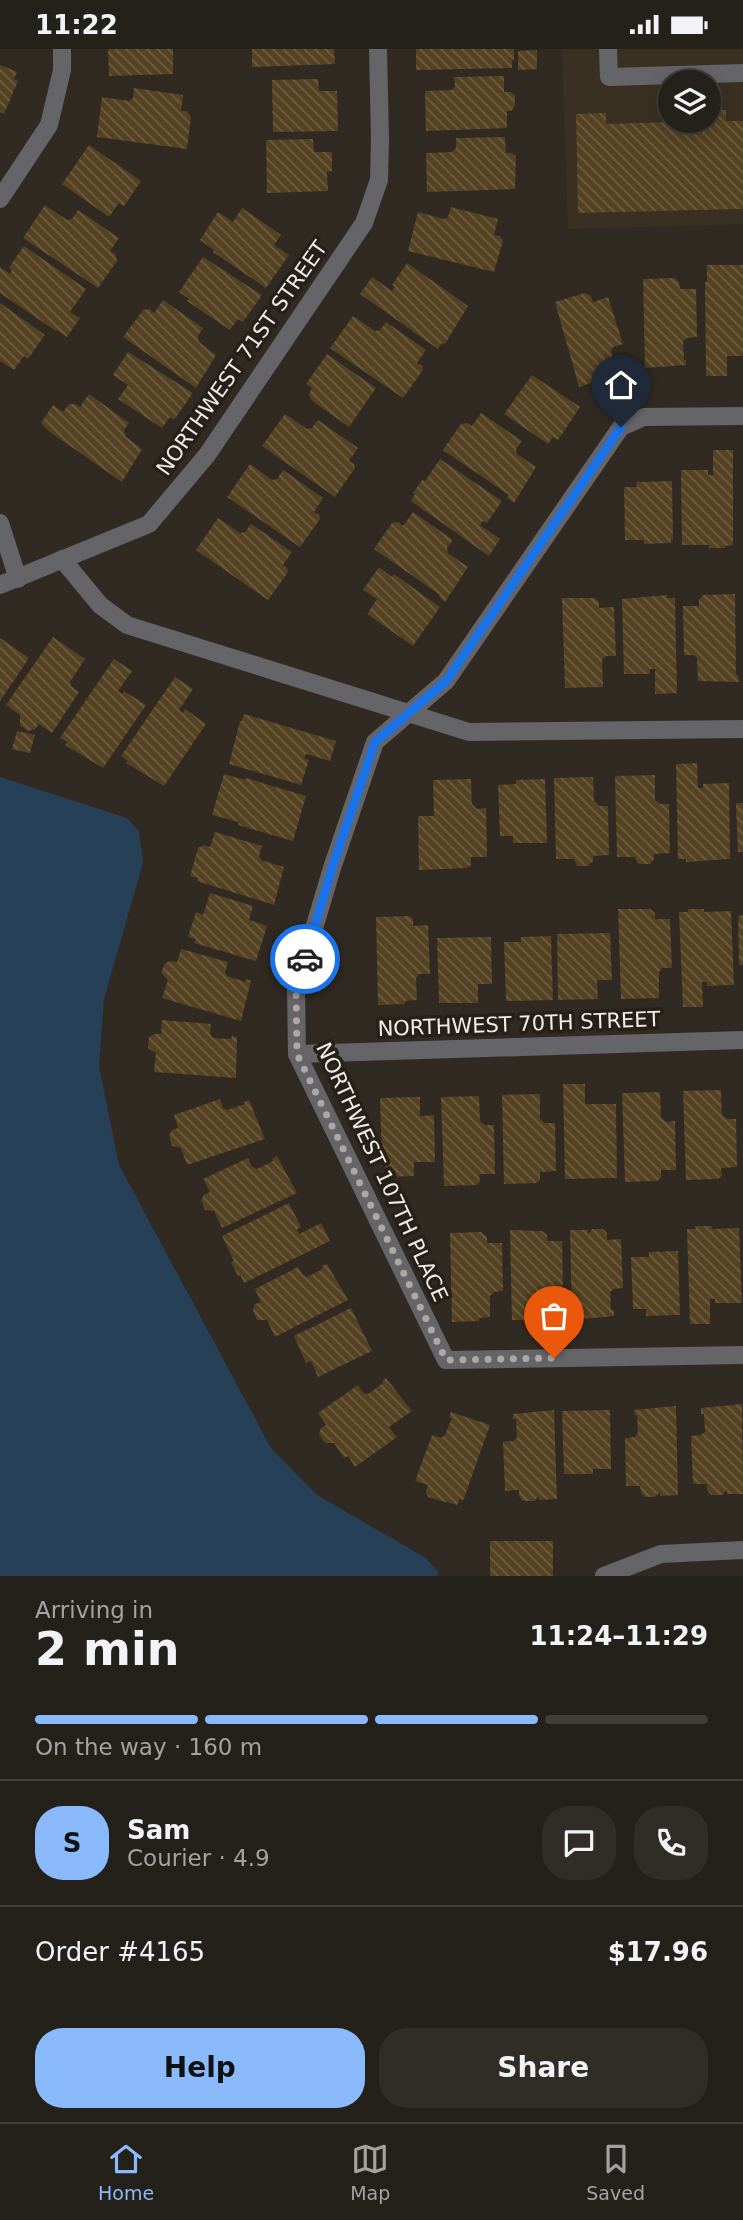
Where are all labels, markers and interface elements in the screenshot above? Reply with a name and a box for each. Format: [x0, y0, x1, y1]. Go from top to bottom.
text: 11:22 [35, 10, 118, 40]
map controls [658, 70, 721, 133]
button: layers [658, 70, 721, 133]
street label: NORTHWEST 71ST STREET [152, 236, 332, 480]
pin [591, 355, 651, 427]
icon: home [602, 366, 640, 404]
courier [270, 924, 340, 994]
icon: car [286, 940, 324, 978]
street label: NORTHWEST 70TH STREET [377, 1007, 661, 1041]
street label: NORTHWEST 107TH PLACE [311, 1039, 453, 1305]
pin [524, 1286, 584, 1358]
icon: bag [535, 1297, 573, 1335]
text: Arriving in [35, 1597, 153, 1623]
text: 11:24–11:29 [529, 1621, 708, 1651]
text: 2 min [35, 1622, 179, 1676]
text: On the way · 160 m [35, 1734, 262, 1760]
button: chat [542, 1806, 616, 1880]
button: phone [634, 1806, 708, 1880]
text: Sam [127, 1815, 190, 1845]
text: S [63, 1828, 81, 1858]
text: Courier · 4.9 [127, 1845, 270, 1871]
text: Order #4165 [35, 1937, 205, 1967]
text: $17.96 [608, 1937, 708, 1967]
button: Help [35, 2028, 365, 2108]
button: Share [379, 2028, 708, 2108]
tab: Home [98, 2140, 154, 2204]
tab: Map [350, 2140, 390, 2204]
tab: Saved [586, 2140, 645, 2204]

